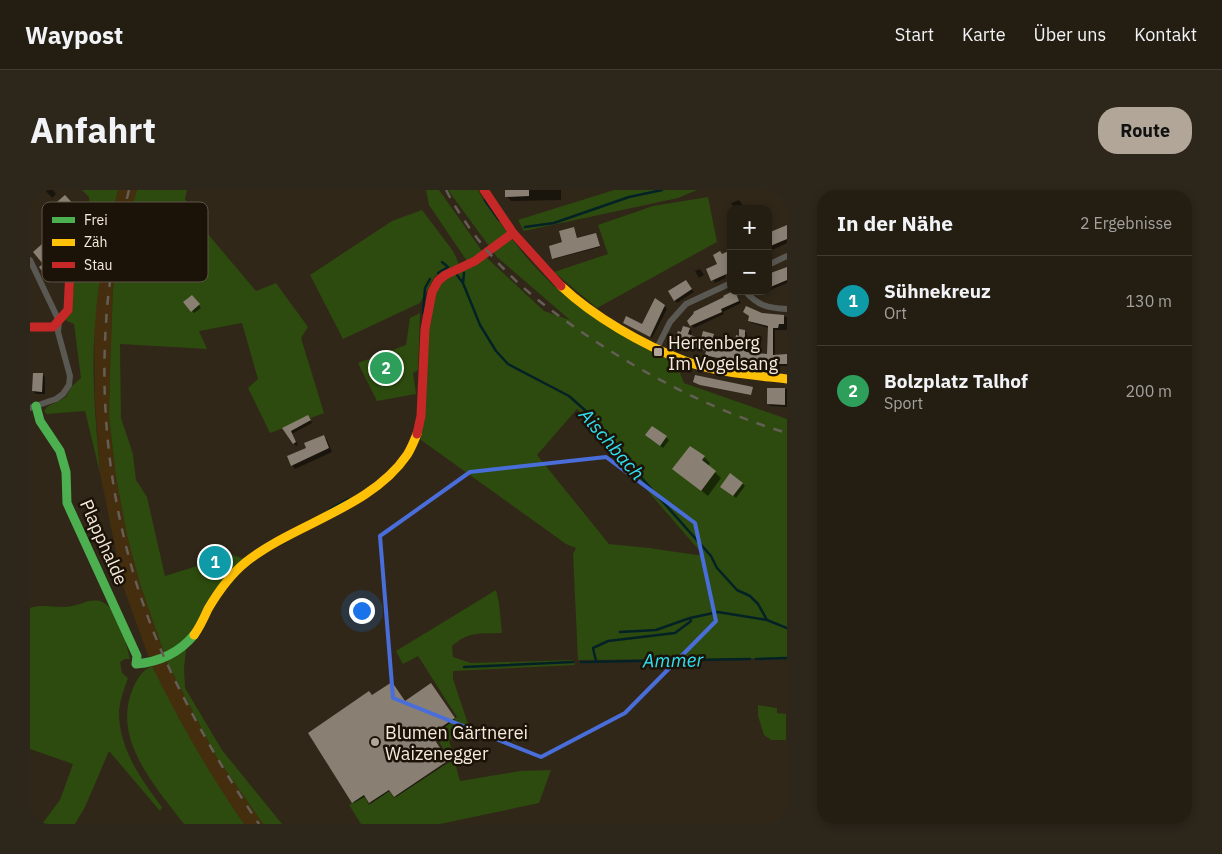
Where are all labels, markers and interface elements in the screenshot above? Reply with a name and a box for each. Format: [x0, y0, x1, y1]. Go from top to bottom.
text: Waypost [25, 19, 123, 51]
text: Start [895, 23, 934, 46]
text: Karte [962, 23, 1006, 46]
text: Über uns [1034, 23, 1106, 46]
text: Kontakt [1134, 23, 1197, 46]
text: Anfahrt [30, 107, 156, 153]
button: Route [1098, 107, 1192, 154]
legend [42, 202, 208, 282]
map controls [727, 205, 772, 295]
button: + [727, 205, 772, 250]
text: In der Nähe [837, 209, 953, 237]
text: Frei [84, 211, 108, 229]
text: 2 Ergebnisse [1080, 213, 1172, 233]
text: Zäh [84, 233, 108, 251]
button: − [727, 250, 772, 295]
text: Stau [84, 256, 112, 274]
text: Sühnekreuz [884, 279, 991, 303]
text: 1 [848, 291, 858, 311]
text: 130 m [1125, 291, 1172, 311]
text: Ort [884, 303, 907, 323]
place label: Herrenberg Im Vogelsang [668, 331, 778, 375]
marker: Herrenberg Im Vogelsang [652, 346, 664, 358]
pin: 2 [370, 349, 402, 387]
text: Bolzplatz Talhof [884, 369, 1028, 393]
text: 2 [848, 381, 858, 401]
text: 200 m [1125, 381, 1172, 401]
text: Sport [884, 393, 923, 413]
water label: Aischbach [573, 402, 650, 485]
street label: Plapphalde [75, 496, 133, 589]
pin: 1 [199, 543, 231, 581]
your location [349, 598, 375, 624]
water label: Ammer [641, 647, 705, 673]
place label: Blumen Gärtnerei Waizenegger [385, 721, 528, 765]
marker: Blumen Gärtnerei Waizenegger [369, 736, 381, 748]

